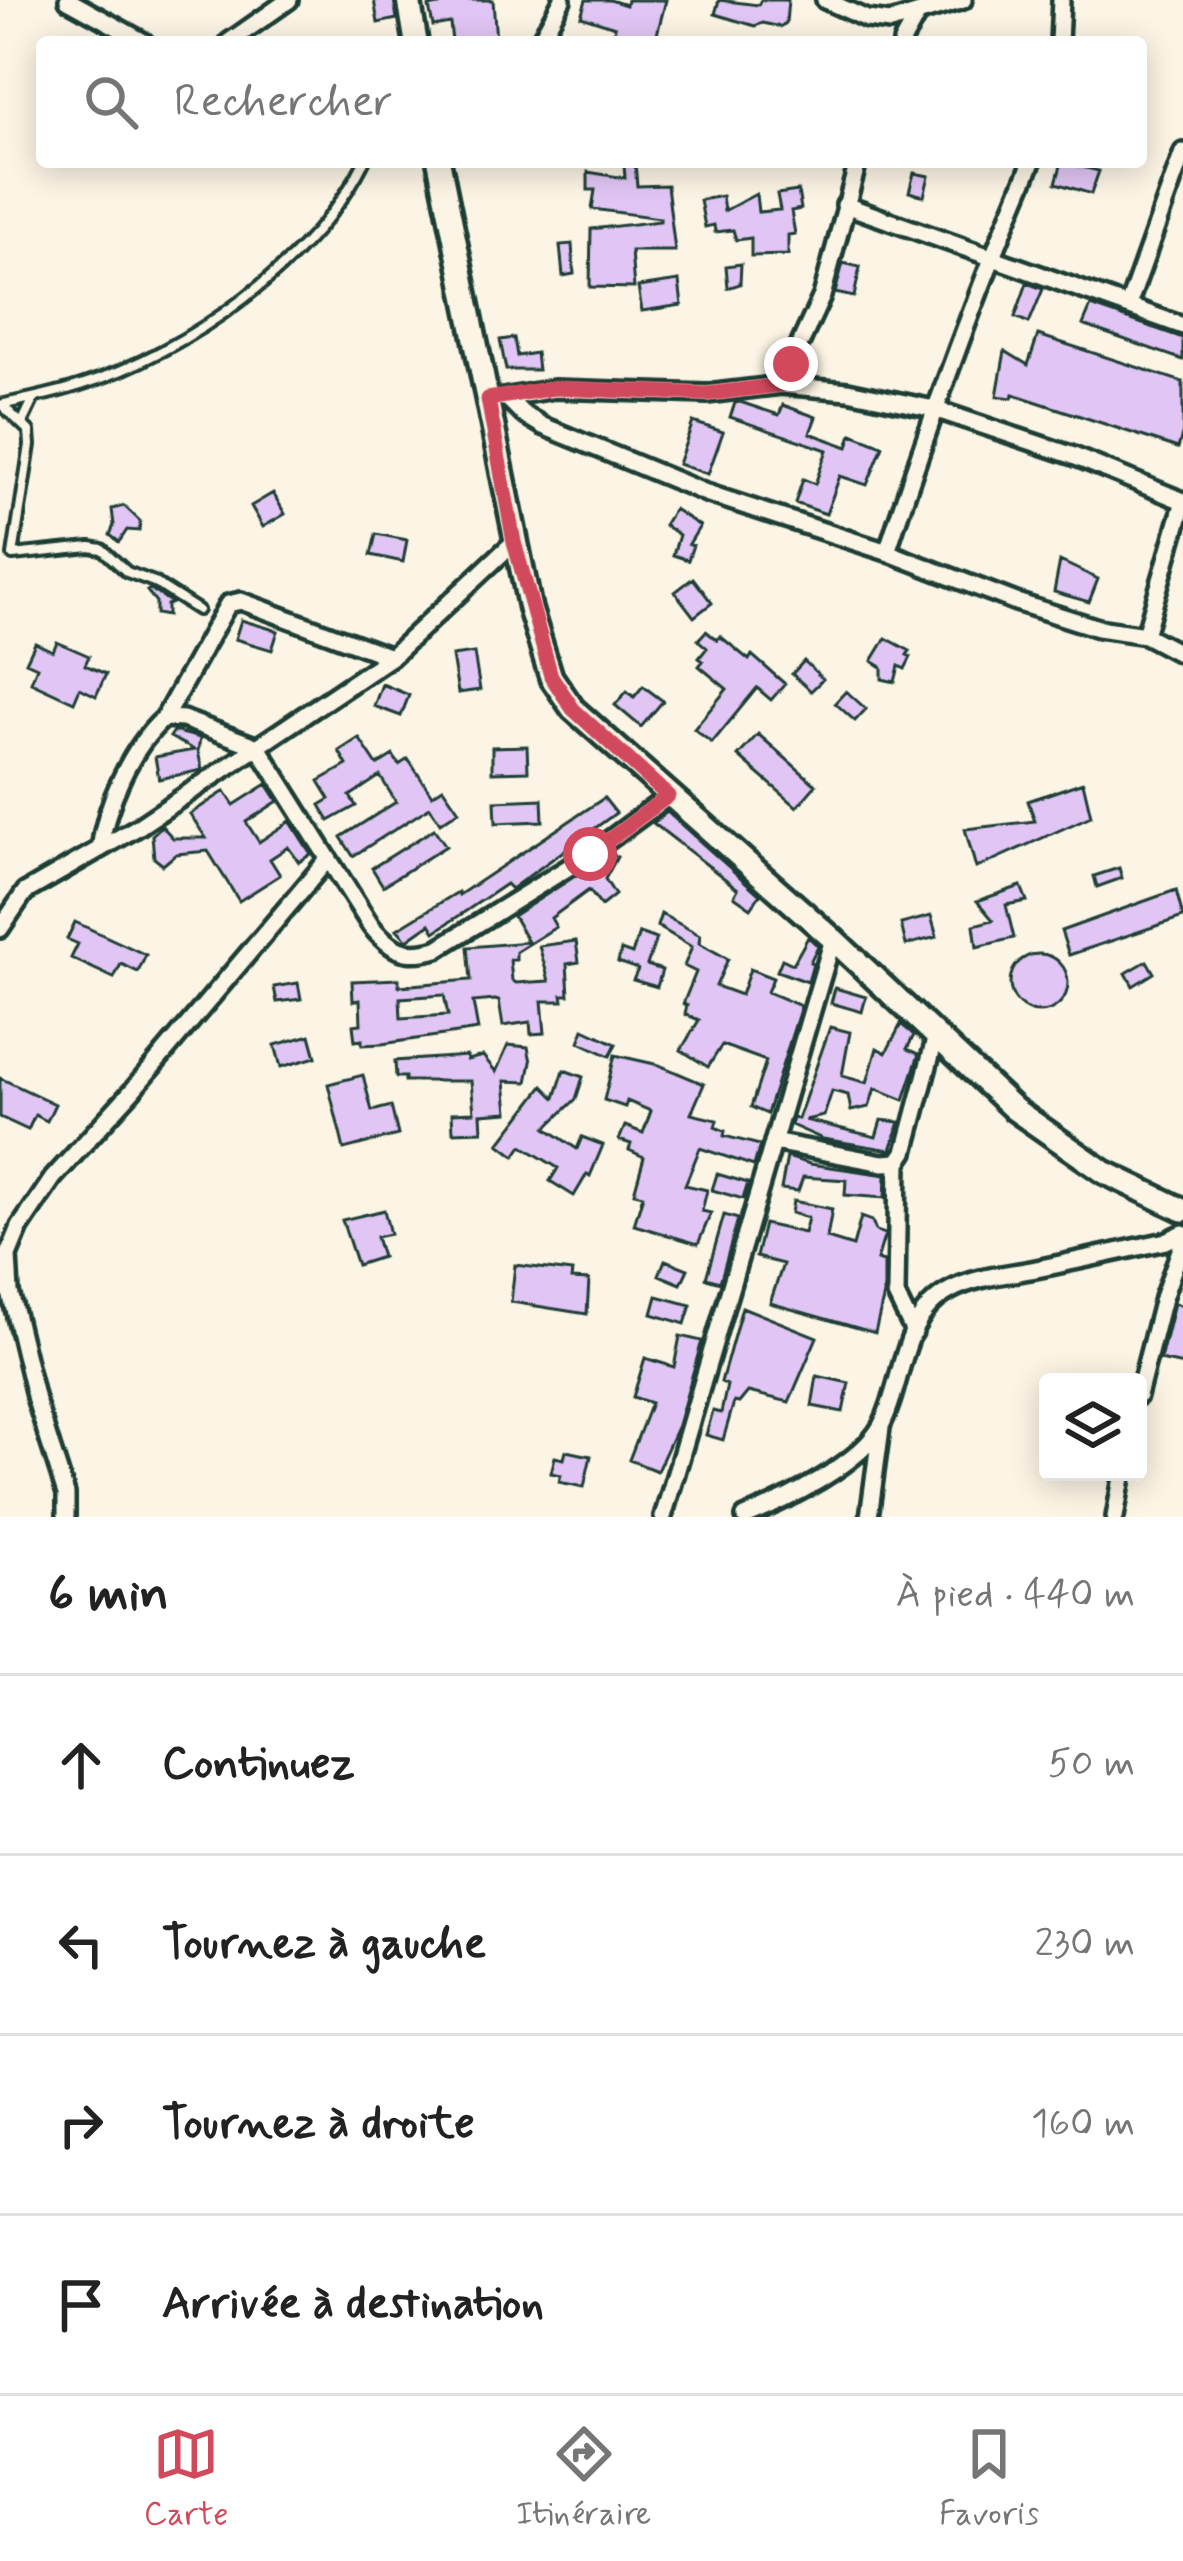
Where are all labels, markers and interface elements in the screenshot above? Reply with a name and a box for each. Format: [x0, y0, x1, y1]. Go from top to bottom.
search box [36, 36, 1147, 168]
icon: search [78, 69, 144, 135]
text: Rechercher [174, 73, 393, 132]
route end [764, 337, 818, 391]
route start [563, 827, 617, 881]
map controls [1039, 1373, 1147, 1481]
button: layers [1039, 1373, 1147, 1481]
text: 6 min [48, 1562, 169, 1628]
text: À pied · 440 m [896, 1570, 1135, 1621]
icon: ahead [48, 1732, 114, 1798]
text: Continuez [162, 1735, 355, 1794]
text: 50 m [1048, 1739, 1135, 1790]
icon: left [48, 1912, 114, 1978]
text: Tournez à gauche [162, 1915, 486, 1974]
text: 230 m [1034, 1919, 1135, 1970]
icon: right [48, 2092, 114, 2158]
text: Tournez à droite [162, 2095, 475, 2154]
text: 160 m [1031, 2099, 1135, 2150]
icon: arrive [48, 2272, 114, 2338]
text: Arrivée à destination [162, 2275, 544, 2334]
tab: Carte [144, 2421, 228, 2537]
tab: Itinéraire [516, 2421, 651, 2537]
tab: Favoris [939, 2421, 1039, 2537]

